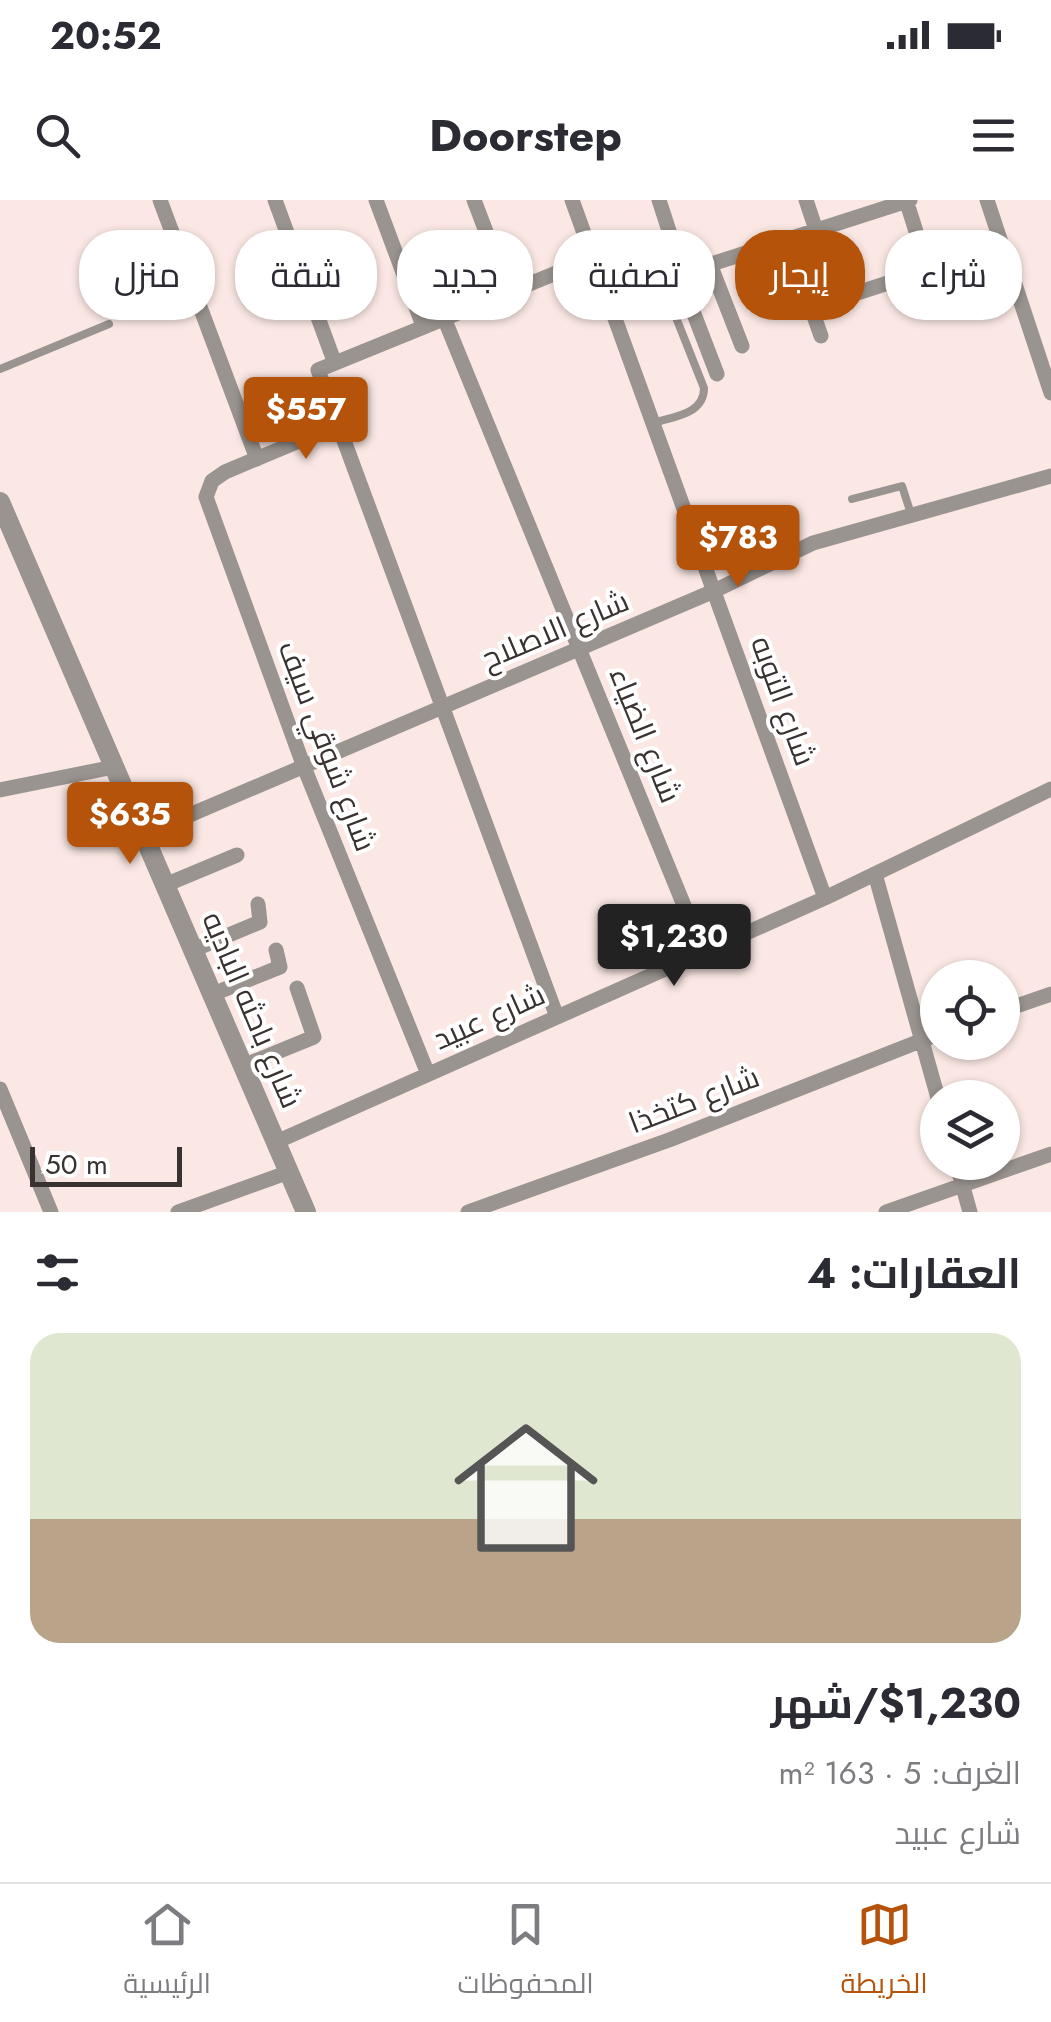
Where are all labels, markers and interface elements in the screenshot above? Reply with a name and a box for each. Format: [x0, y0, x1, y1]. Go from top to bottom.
text: 20:52 [50, 8, 162, 63]
text: Doorstep [429, 103, 622, 168]
icon: search [30, 108, 85, 163]
icon: menu [966, 108, 1021, 163]
chip: منزل [79, 230, 215, 320]
chip: شقة [235, 230, 377, 320]
chip: جديد [397, 230, 533, 320]
chip: تصفية [553, 230, 715, 320]
chip: إيجار [735, 230, 865, 320]
chip: شراء [885, 230, 1022, 320]
pin: $557 [247, 377, 365, 462]
text: $557 [266, 386, 346, 432]
pin: $783 [679, 505, 797, 590]
text: $783 [698, 514, 778, 560]
street label: شارع الاصلاح [474, 579, 635, 680]
street label: شارع التوبه [740, 630, 827, 772]
street label: شارع شوقي سيف [266, 634, 387, 858]
street label: شارع الضياء [599, 660, 692, 809]
pin: $635 [71, 782, 189, 867]
text: $635 [89, 791, 171, 837]
pin: $1,230 [593, 904, 755, 989]
street label: شارع باحثه الباديه [192, 905, 313, 1115]
text: $1,230 [620, 913, 728, 959]
map controls [920, 960, 1020, 1180]
button: locate [920, 960, 1020, 1060]
street label: شارع عبيد [426, 973, 552, 1060]
street label: شارع كتخذا [622, 1055, 765, 1144]
button: layers [920, 1080, 1020, 1180]
scale bar [30, 1142, 182, 1186]
text: 50 m [45, 1144, 108, 1185]
text: العقارات: 4 [807, 1243, 1021, 1304]
icon: filters [30, 1245, 85, 1300]
icon: home [436, 1398, 616, 1578]
text: $1,230/شهر [771, 1673, 1021, 1734]
text: الغرف: 5 · 163 m² [779, 1750, 1021, 1796]
text: شارع عبيد [895, 1810, 1021, 1856]
tab: الرئيسية [123, 1897, 211, 2009]
tab: المحفوظات [458, 1897, 594, 2009]
tab: الخريطة [840, 1897, 928, 2009]

